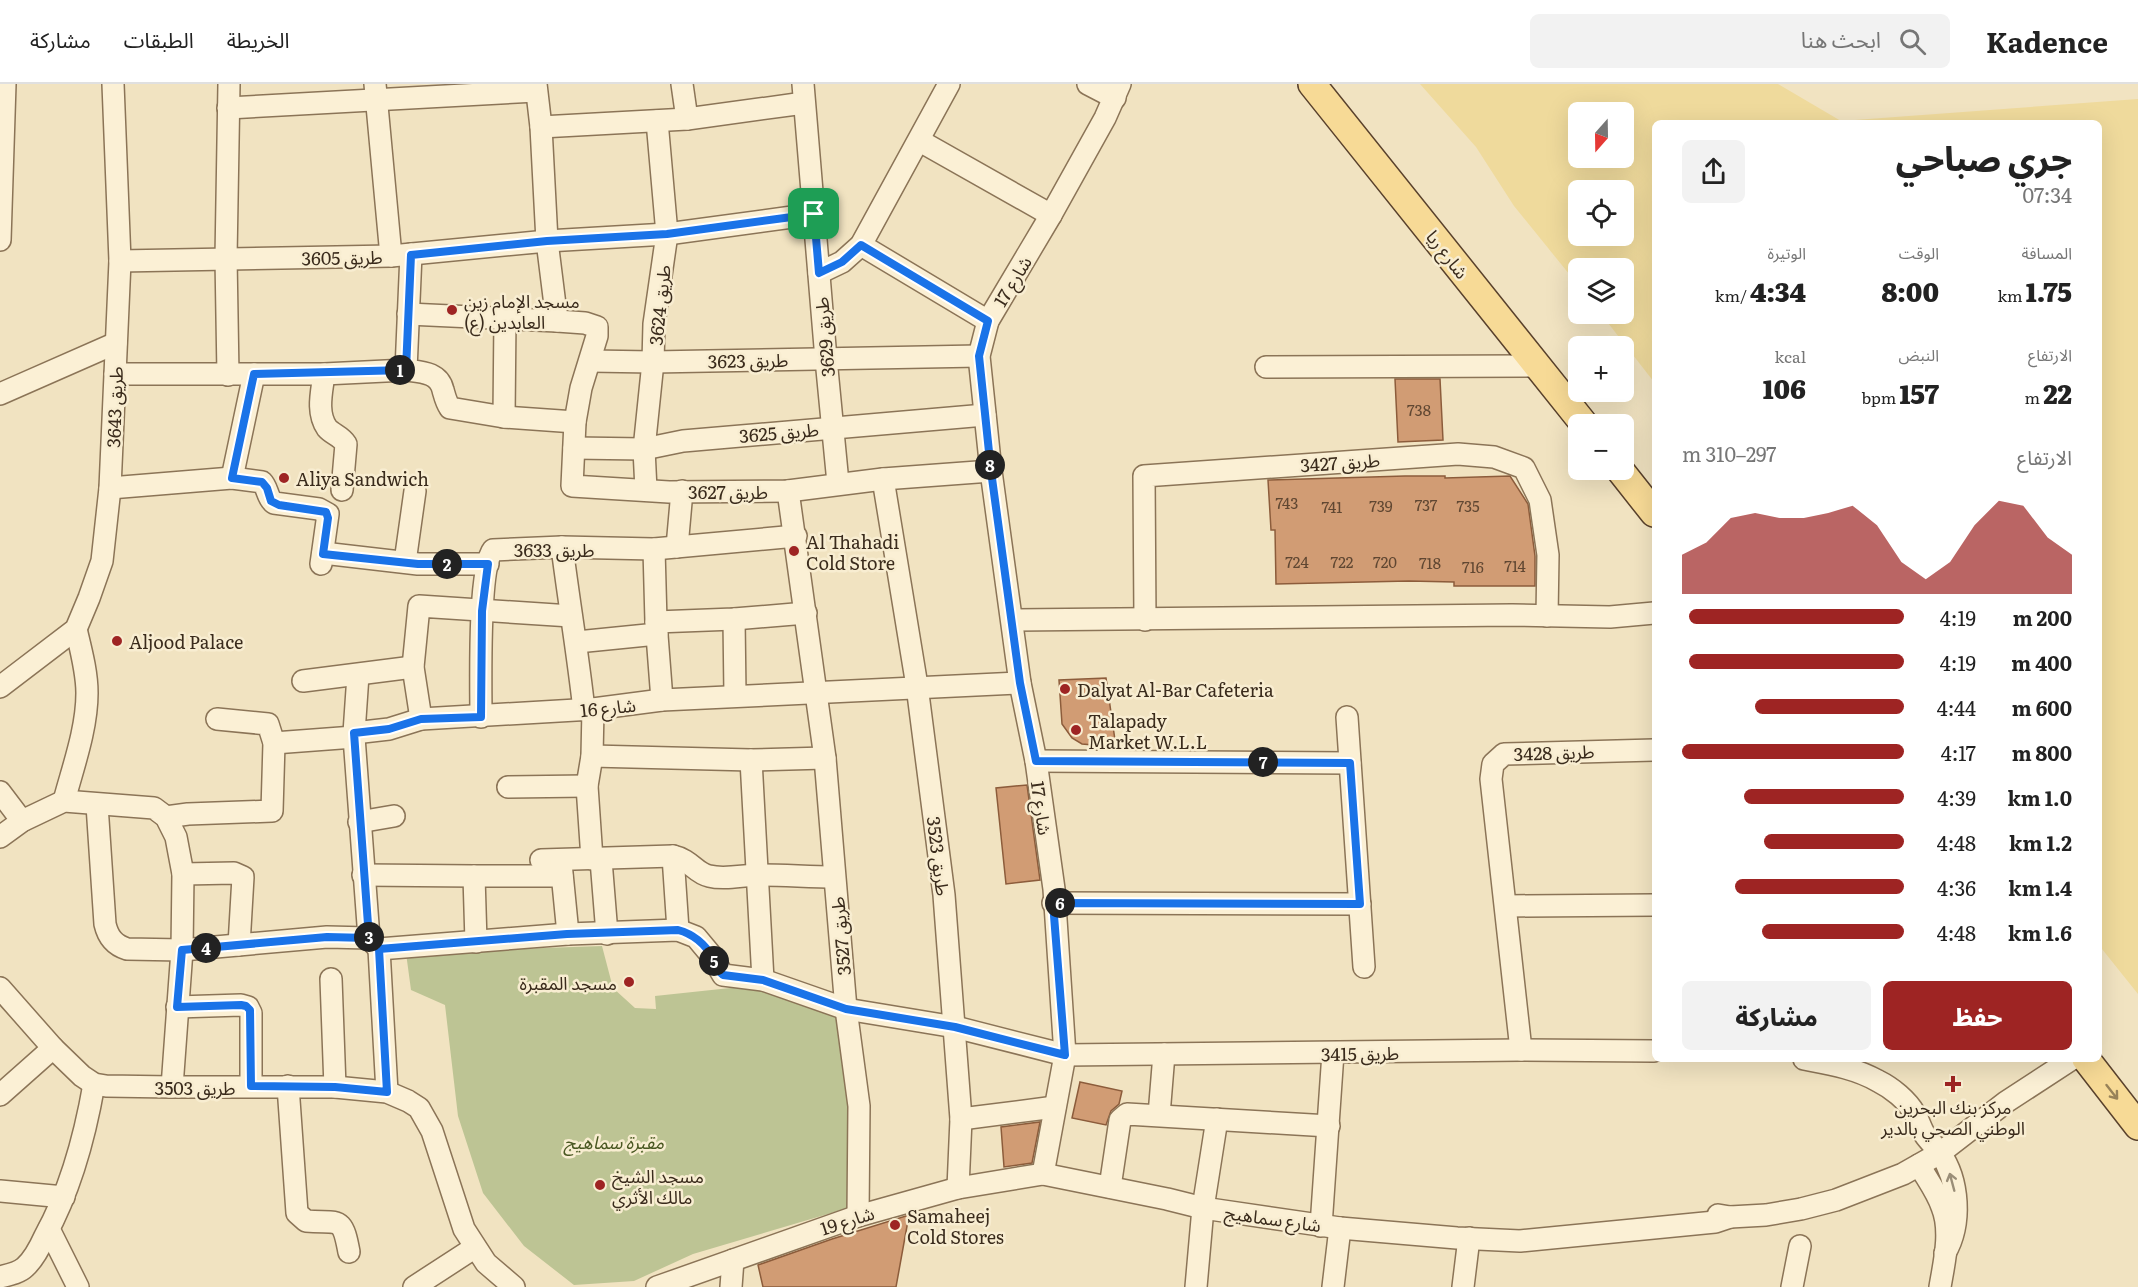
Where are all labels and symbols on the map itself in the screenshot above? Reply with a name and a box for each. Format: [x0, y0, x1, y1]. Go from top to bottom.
north arrow [1568, 102, 1634, 168]
pin [788, 188, 839, 239]
street label: شارع ريا [1419, 224, 1476, 285]
street label: طريق 3605 [301, 243, 383, 271]
street label: شارع 17 [986, 251, 1039, 312]
street label: طريق 3624 [641, 263, 677, 347]
place label: مسجد الإمام زين العابدين (ع) [464, 287, 580, 337]
street label: طريق 3629 [807, 296, 841, 378]
marker: مسجد الإمام زين العابدين (ع) [445, 303, 459, 317]
street label: طريق 3623 [707, 346, 789, 374]
pin: 1 [385, 355, 415, 385]
street label: طريق 3643 [99, 366, 129, 448]
house number: 738 [1407, 398, 1431, 421]
street label: طريق 3625 [738, 415, 820, 449]
street label: طريق 3427 [1299, 446, 1381, 478]
pin: 8 [975, 450, 1005, 480]
place label: Aliya Sandwich [296, 465, 429, 492]
marker: Aliya Sandwich [277, 471, 291, 485]
street label: طريق 3627 [688, 478, 768, 505]
house number: 743 [1276, 491, 1298, 514]
house number: 737 [1415, 493, 1438, 516]
house number: 739 [1369, 494, 1393, 517]
house number: 735 [1456, 494, 1480, 517]
house number: 741 [1322, 495, 1342, 518]
place label: Al Thahadi Cold Store [806, 528, 899, 576]
street label: طريق 3633 [514, 536, 594, 563]
marker: Al Thahadi Cold Store [787, 544, 801, 558]
pin: 2 [432, 549, 462, 579]
house number: 724 [1285, 550, 1309, 573]
house number: 722 [1331, 550, 1354, 573]
house number: 720 [1373, 550, 1397, 573]
house number: 718 [1419, 551, 1441, 574]
house number: 714 [1504, 554, 1526, 577]
house number: 716 [1462, 555, 1484, 578]
place label: Aljood Palace [129, 628, 243, 655]
marker: Aljood Palace [110, 634, 124, 648]
place label: Dalyat Al-Bar Cafeteria [1077, 676, 1274, 703]
marker: Dalyat Al-Bar Cafeteria [1058, 682, 1072, 696]
street label: شارع 16 [579, 691, 637, 725]
place label: Talapady Market W.L.L [1088, 707, 1207, 755]
marker: Talapady Market W.L.L [1069, 723, 1083, 737]
street label: طريق 3428 [1513, 737, 1595, 767]
pin: 7 [1248, 747, 1278, 777]
street label: شارع 17 [1023, 779, 1059, 837]
street label: طريق 3523 [921, 815, 957, 897]
pin: 6 [1045, 888, 1075, 918]
street label: طريق 3527 [823, 895, 857, 977]
pin: 3 [354, 922, 384, 952]
pin: 4 [191, 933, 221, 963]
pin: 5 [699, 946, 729, 976]
place label: مسجد المقبرة [519, 969, 617, 996]
marker: مسجد المقبرة [622, 975, 636, 989]
street label: طريق 3415 [1321, 1039, 1399, 1067]
street label: طريق 3503 [154, 1074, 236, 1101]
marker: مركز بنك البحرين الوطني الصحي بالدير [1944, 1075, 1962, 1093]
one-way arrow [2105, 1084, 2118, 1100]
place label: مركز بنك البحرين الوطني الصحي بالدير [1880, 1093, 2025, 1142]
park label: مقبرة سماهيج [563, 1128, 665, 1157]
place label: مسجد الشيخ مالك الأثري [612, 1162, 704, 1211]
one-way arrow [1945, 1173, 1957, 1192]
marker: مسجد الشيخ مالك الأثري [593, 1178, 607, 1192]
street label: شارع سماهيج [1223, 1198, 1323, 1240]
street label: شارع 19 [816, 1199, 878, 1243]
place label: Samaheej Cold Stores [907, 1202, 1004, 1250]
marker: Samaheej Cold Stores [888, 1218, 902, 1232]

